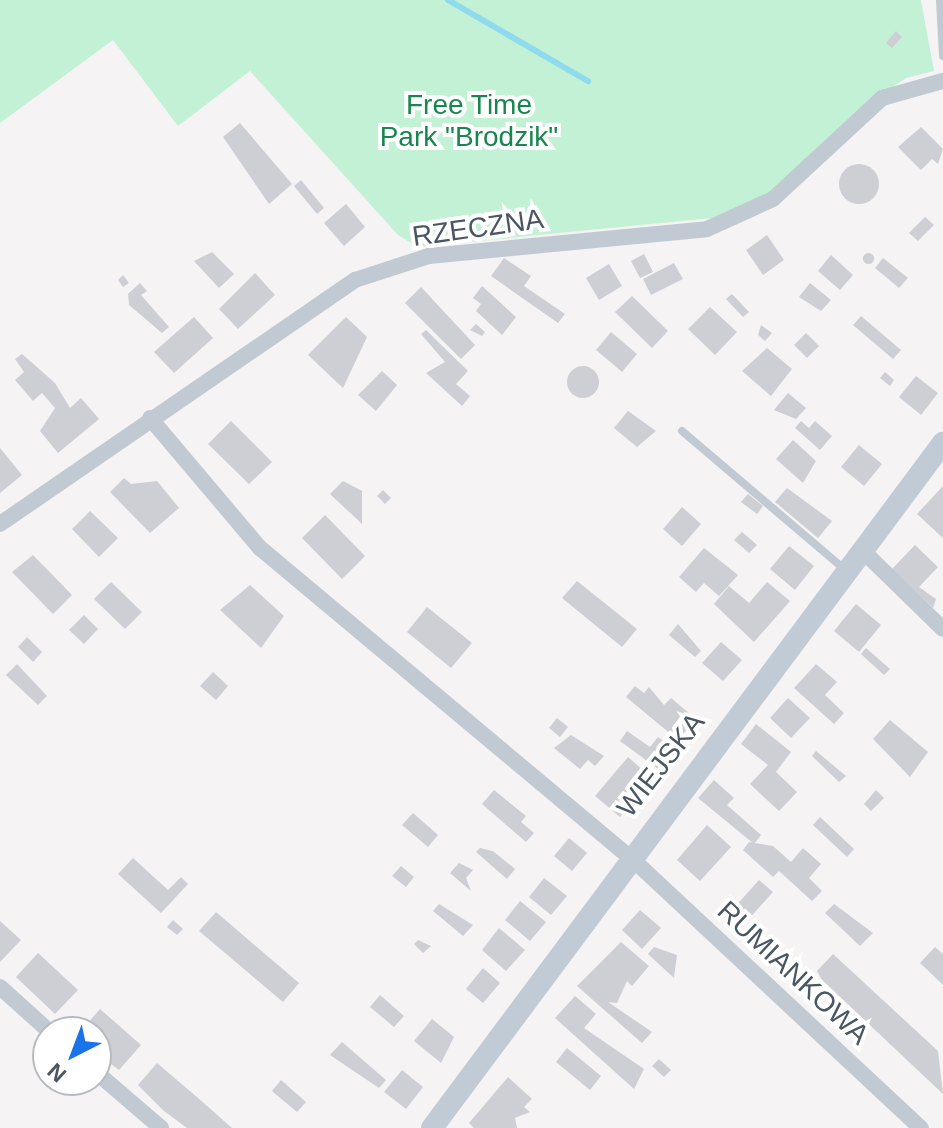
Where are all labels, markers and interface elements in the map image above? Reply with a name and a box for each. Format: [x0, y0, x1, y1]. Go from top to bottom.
park label: Free Time Park "Brodzik" [380, 88, 558, 154]
street label: RZECZNA [410, 202, 546, 254]
street label: WIEJSKA [610, 706, 712, 824]
street label: RUMIANKOWA [710, 894, 876, 1052]
north arrow [32, 1016, 112, 1096]
text: N [43, 1058, 71, 1087]

